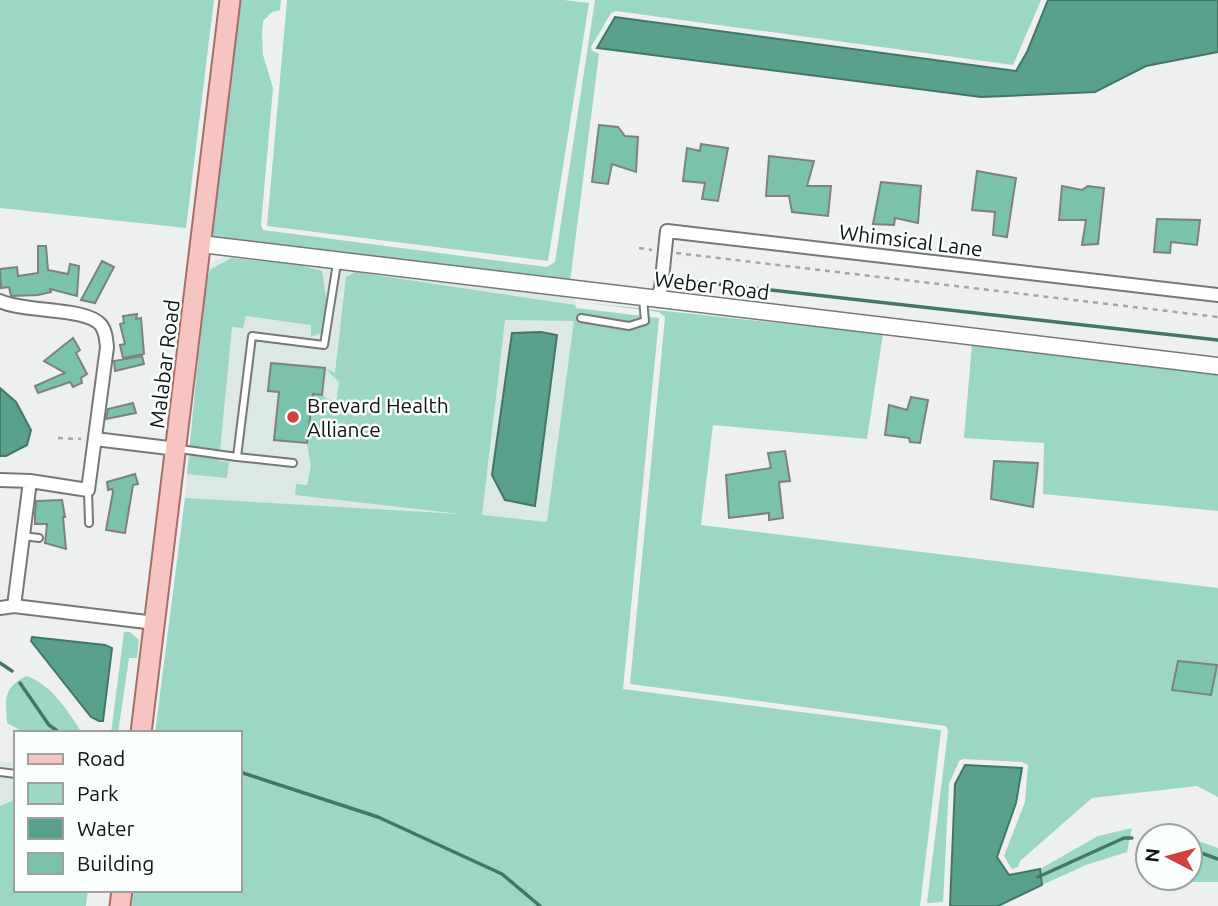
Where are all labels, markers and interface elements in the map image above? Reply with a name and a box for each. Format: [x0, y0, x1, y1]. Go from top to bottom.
street label: Whimsical Lane [838, 219, 984, 261]
street label: Weber Road [653, 266, 771, 304]
street label: Malabar Road [144, 298, 184, 430]
place label: Brevard Health Alliance [307, 393, 449, 441]
marker: Brevard Health Alliance [285, 409, 301, 425]
legend [14, 731, 242, 892]
text: Road [77, 746, 125, 770]
text: Park [77, 781, 119, 805]
text: Water [77, 816, 135, 840]
north arrow [1134, 822, 1204, 892]
text: N [1140, 847, 1164, 863]
text: Building [77, 851, 154, 875]

